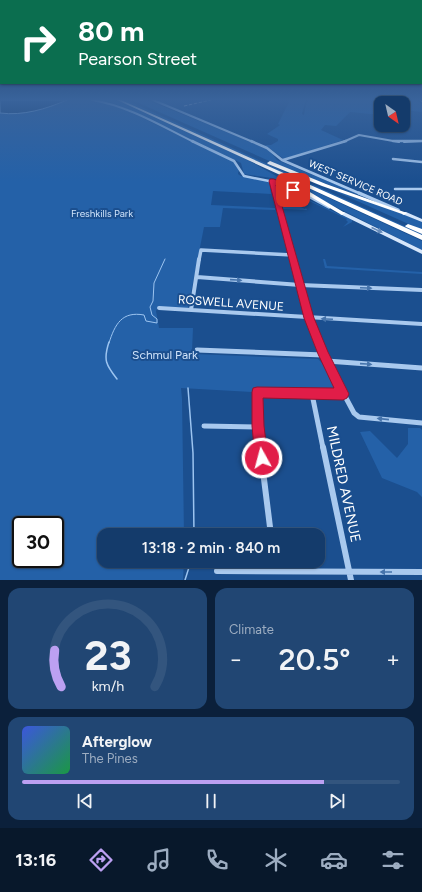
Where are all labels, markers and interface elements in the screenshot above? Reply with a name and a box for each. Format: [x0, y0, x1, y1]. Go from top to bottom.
text: 80 m [78, 14, 144, 48]
icon: right [12, 16, 64, 68]
text: Pearson Street [78, 48, 197, 70]
north arrow [374, 96, 410, 132]
map controls [374, 96, 410, 132]
street label: WEST SERVICE ROAD [307, 157, 405, 208]
pin [276, 173, 310, 207]
icon: arrive [282, 179, 304, 201]
park label: Freshkills Park [71, 207, 133, 220]
one-way arrow [371, 227, 382, 233]
one-way arrow [230, 276, 242, 283]
one-way arrow [360, 285, 373, 291]
street label: ROSWELL AVENUE [178, 292, 284, 314]
one-way arrow [321, 316, 333, 323]
park label: Schmul Park [132, 348, 198, 362]
one-way arrow [360, 360, 372, 367]
one-way arrow [377, 416, 389, 423]
street label: MILDRED AVENUE [323, 424, 364, 544]
position arrow [241, 437, 283, 479]
speed limit sign: 30 [12, 516, 64, 568]
text: 13:18 · 2 min · 840 m [142, 539, 280, 557]
one-way arrow [379, 569, 392, 575]
text: Climate [229, 622, 274, 637]
text: 23 [84, 629, 131, 679]
text: 20.5° [279, 641, 351, 678]
text: − [229, 646, 243, 673]
text: + [386, 646, 400, 673]
text: km/h [91, 676, 124, 694]
text: Afterglow [82, 733, 152, 751]
text: The Pines [82, 751, 138, 766]
icon: previous [74, 790, 96, 812]
icon: pause [200, 790, 222, 812]
icon: next [326, 790, 348, 812]
icon: directions [87, 846, 115, 874]
icon: music [145, 846, 173, 874]
icon: phone [203, 846, 231, 874]
icon: climate [262, 846, 290, 874]
icon: car [320, 846, 348, 874]
icon: filters [379, 846, 407, 874]
text: 13:16 [15, 849, 56, 871]

